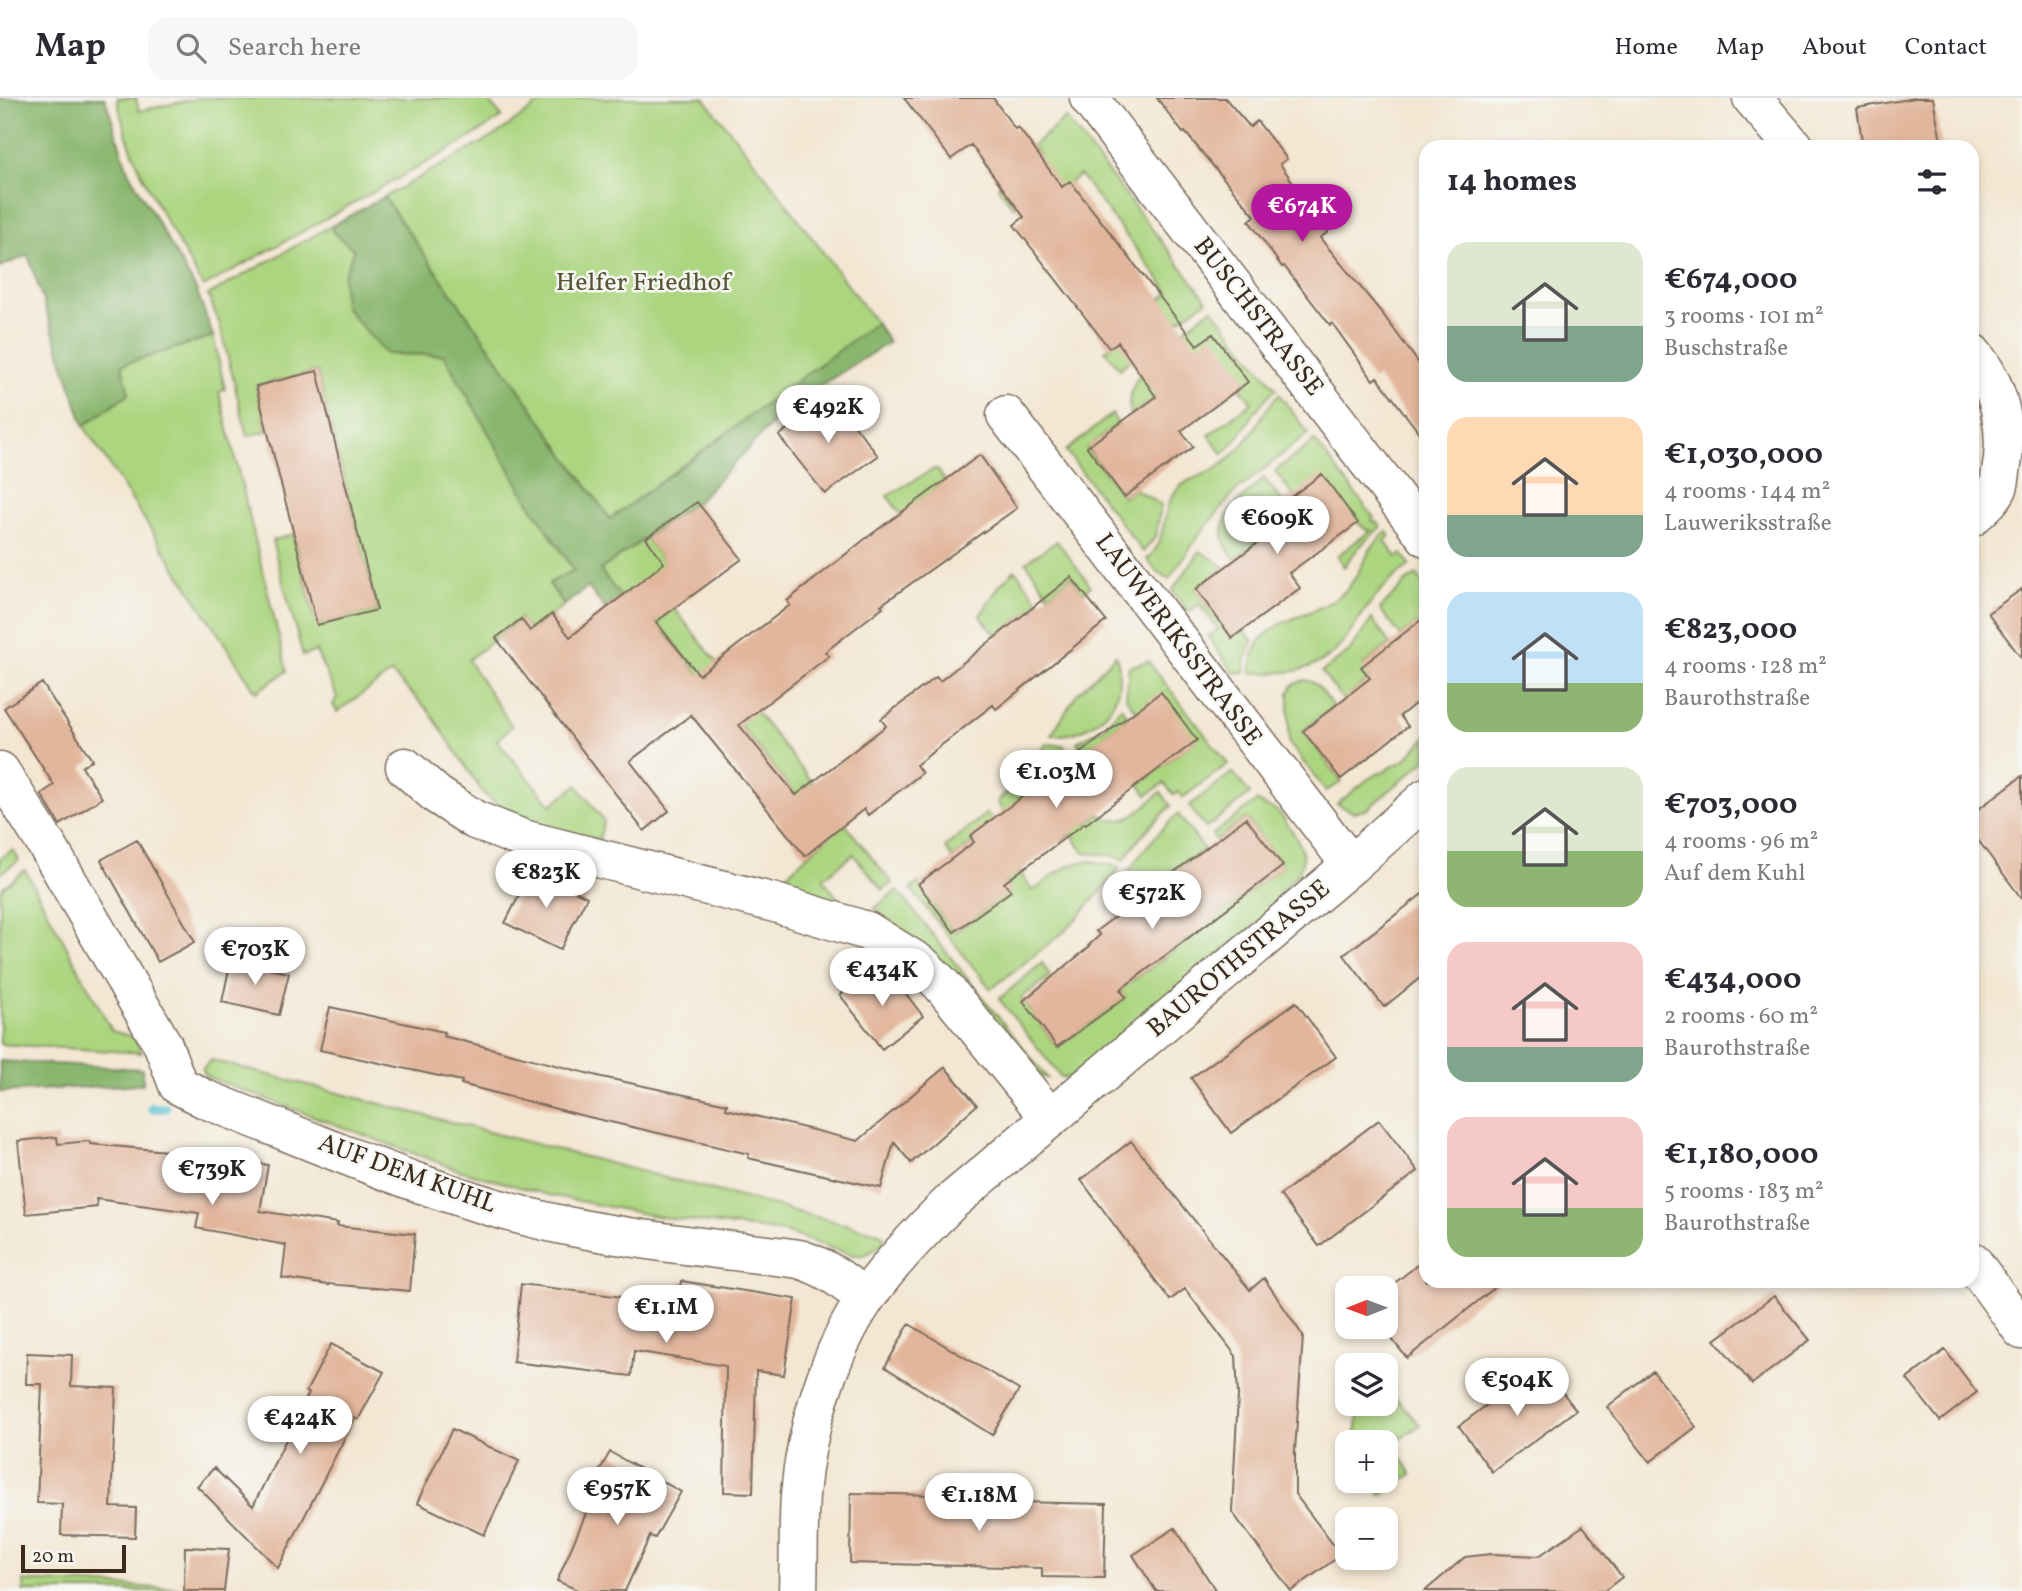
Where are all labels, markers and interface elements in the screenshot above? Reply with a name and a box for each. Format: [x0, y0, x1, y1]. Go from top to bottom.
search box [148, 17, 638, 80]
text: Map [35, 25, 106, 71]
icon: search [172, 29, 210, 67]
text: Search here [228, 30, 361, 66]
text: Home [1614, 31, 1678, 65]
text: Map [1716, 31, 1764, 65]
text: About [1802, 31, 1867, 65]
text: Contact [1905, 31, 1987, 65]
text: 14 homes [1447, 161, 1577, 203]
icon: filters [1913, 163, 1951, 201]
pin: €674K [1253, 184, 1351, 244]
text: €674K [1267, 191, 1337, 223]
street label: BUSCHSTRASSE [1184, 230, 1332, 404]
text: €674,000 [1664, 259, 1797, 301]
park label: Helfer Friedhof [556, 265, 732, 301]
icon: home [1503, 270, 1587, 354]
text: 3 rooms · 101 m² [1664, 301, 1824, 333]
text: Buschstraße [1664, 333, 1788, 365]
pin: €492K [779, 386, 877, 445]
text: €492K [792, 392, 864, 424]
text: €1,030,000 [1664, 434, 1823, 476]
icon: home [1503, 445, 1587, 529]
text: 4 rooms · 144 m² [1664, 476, 1830, 508]
pin: €609K [1228, 496, 1326, 556]
text: €609K [1240, 503, 1314, 535]
text: Lauweriksstraße [1664, 508, 1832, 540]
street label: LAUWERIKSSTRASSE [1086, 526, 1270, 754]
text: €823,000 [1664, 609, 1797, 651]
icon: home [1503, 620, 1587, 704]
text: 4 rooms · 128 m² [1664, 651, 1827, 683]
text: Baurothstraße [1664, 683, 1810, 715]
pin: €1.03M [999, 750, 1113, 810]
text: €1.03M [1016, 757, 1096, 789]
text: €703,000 [1664, 784, 1798, 826]
icon: home [1503, 795, 1587, 879]
text: 4 rooms · 96 m² [1664, 826, 1818, 858]
pin: €823K [497, 850, 595, 910]
text: €823K [511, 857, 581, 889]
text: Auf dem Kuhl [1664, 858, 1805, 890]
pin: €572K [1103, 872, 1201, 931]
street label: BAUROTHSTRASSE [1140, 872, 1338, 1046]
text: €572K [1118, 878, 1186, 910]
pin: €703K [206, 928, 304, 987]
text: €703K [220, 934, 290, 966]
pin: €434K [833, 948, 931, 1008]
text: €434K [846, 955, 918, 987]
text: €434,000 [1664, 959, 1801, 1001]
icon: home [1503, 970, 1587, 1054]
text: 2 rooms · 60 m² [1664, 1001, 1818, 1033]
text: Baurothstraße [1664, 1033, 1810, 1065]
street label: AUF DEM KUHL [313, 1125, 501, 1223]
text: €1,180,000 [1664, 1134, 1818, 1176]
icon: home [1503, 1145, 1587, 1229]
pin: €739K [163, 1148, 261, 1207]
text: €739K [178, 1154, 246, 1186]
text: 5 rooms · 183 m² [1664, 1176, 1824, 1208]
text: Baurothstraße [1664, 1208, 1810, 1240]
north arrow [1335, 1276, 1398, 1339]
map controls [1335, 1276, 1398, 1570]
pin: €1.1M [617, 1286, 715, 1345]
text: €1.1M [634, 1292, 698, 1324]
button: layers [1335, 1353, 1398, 1416]
pin: €504K [1468, 1358, 1566, 1418]
text: €504K [1481, 1365, 1553, 1397]
pin: €424K [251, 1396, 349, 1456]
text: €424K [263, 1403, 337, 1435]
button: + [1335, 1430, 1398, 1493]
pin: €957K [568, 1468, 666, 1527]
text: €957K [583, 1474, 651, 1506]
pin: €1.18M [922, 1474, 1036, 1533]
text: €1.18M [941, 1480, 1017, 1512]
button: − [1335, 1507, 1398, 1570]
scale bar [21, 1542, 126, 1574]
text: 20 m [32, 1544, 74, 1570]

